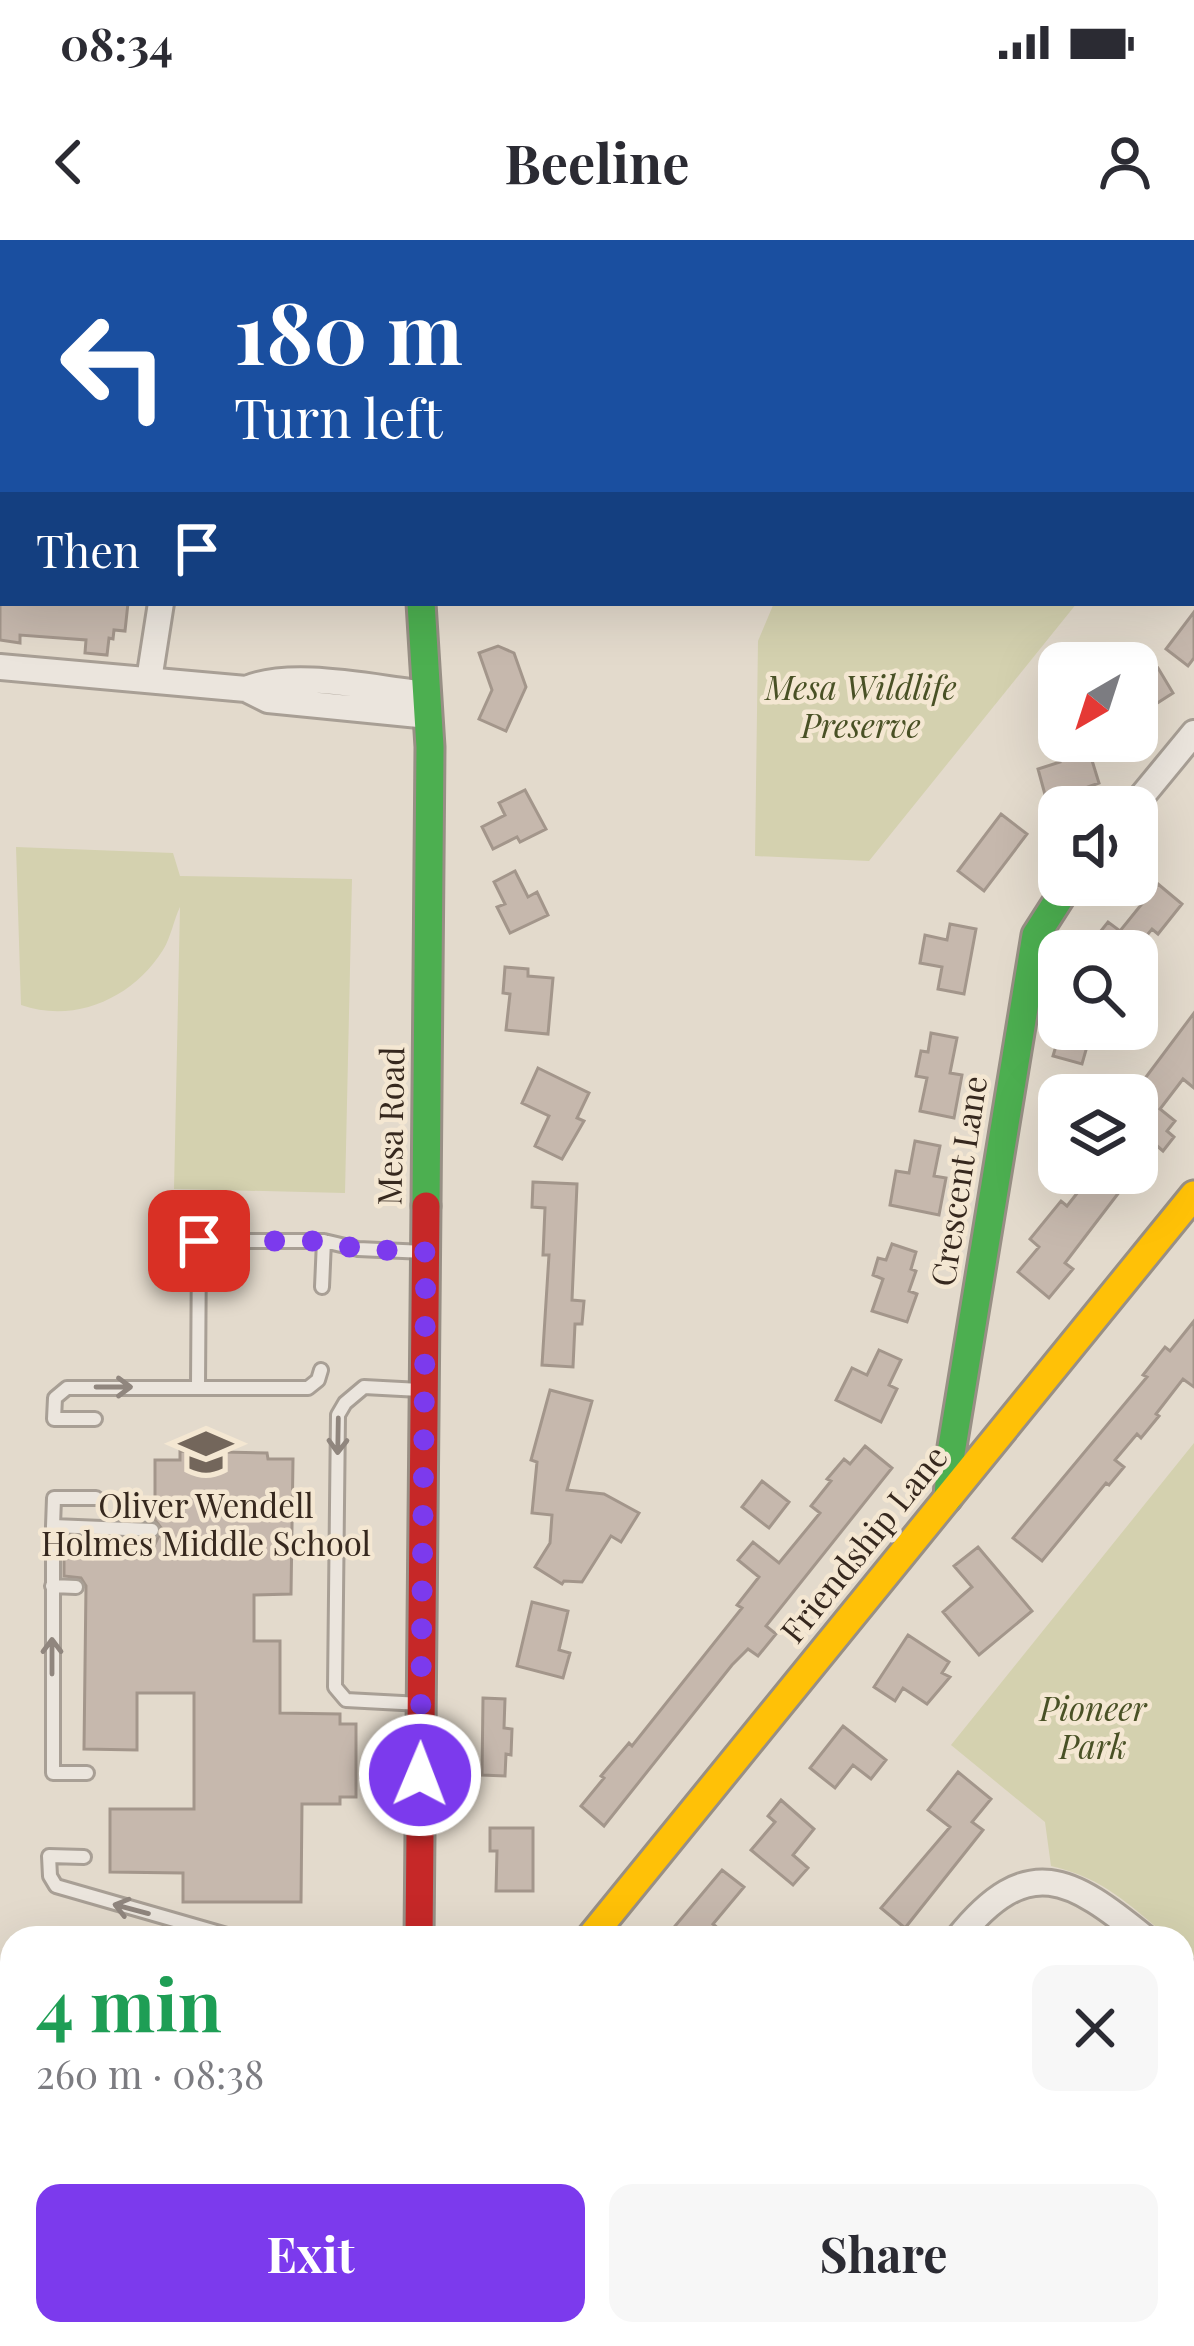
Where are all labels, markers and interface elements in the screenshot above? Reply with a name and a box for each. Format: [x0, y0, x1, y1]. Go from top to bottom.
text: 08:34 [60, 12, 173, 72]
text: Beeline [505, 126, 689, 198]
icon: back [36, 129, 102, 195]
icon: person [1092, 129, 1158, 195]
text: 180 m [234, 274, 463, 386]
icon: left [36, 288, 192, 444]
text: Turn left [234, 381, 443, 453]
icon: arrive [164, 516, 230, 582]
text: Then [36, 519, 140, 579]
north arrow [1038, 642, 1158, 762]
map controls [1038, 642, 1158, 1194]
park label: Mesa Wildlife Preserve [763, 664, 957, 746]
button: sound [1038, 786, 1158, 906]
button: search [1038, 930, 1158, 1050]
street label: Mesa Road [366, 1046, 412, 1206]
street label: Crescent Lane [919, 1072, 995, 1289]
button: layers [1038, 1074, 1158, 1194]
pin [148, 1190, 250, 1292]
icon: arrive [166, 1208, 232, 1274]
one-way arrow [94, 1376, 133, 1399]
one-way arrow [327, 1415, 350, 1454]
school or university icon: Oliver Wendell Holmes Middle School [177, 1423, 235, 1481]
street label: Friendship Lane [769, 1435, 956, 1651]
place label: Oliver Wendell Holmes Middle School [41, 1482, 371, 1564]
one-way arrow [41, 1637, 63, 1676]
park label: Pioneer Park [1037, 1685, 1147, 1767]
position arrow [357, 1712, 483, 1838]
one-way arrow [113, 1896, 151, 1918]
text: 4 min [36, 1954, 222, 2050]
button: close [1032, 1965, 1158, 2091]
text: 260 m · 08:38 [36, 2047, 264, 2099]
button: Exit [36, 2184, 585, 2322]
button: Share [609, 2184, 1158, 2322]

